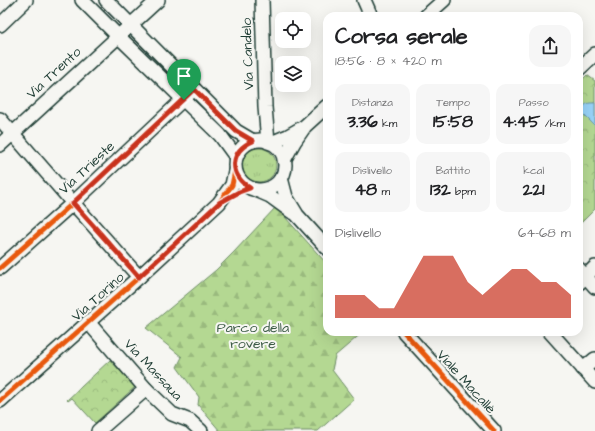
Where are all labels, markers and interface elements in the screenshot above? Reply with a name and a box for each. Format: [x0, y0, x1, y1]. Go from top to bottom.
map controls [275, 12, 311, 92]
button: locate [275, 12, 311, 48]
street label: Via Candelo [237, 17, 259, 91]
text: Corsa serale [335, 21, 468, 52]
button: share [529, 25, 571, 67]
street label: Via Trento [22, 42, 86, 104]
text: 18:56 · 8 × 420 m [335, 52, 442, 70]
button: layers [275, 56, 311, 92]
pin [167, 59, 201, 100]
icon: arrive [173, 65, 195, 87]
text: Distanza [352, 95, 393, 110]
text: Tempo [436, 95, 470, 110]
text: Passo [519, 95, 549, 110]
text: 3.36 [347, 110, 378, 134]
text: 15:58 [433, 110, 473, 134]
text: 4:45 [502, 110, 540, 134]
text: km [378, 116, 397, 131]
text: /km [540, 116, 565, 131]
street label: Via Trieste [55, 137, 120, 199]
text: Dislivello [353, 163, 392, 178]
text: Battito [436, 163, 470, 178]
text: kcal [523, 163, 544, 178]
text: 48 [355, 178, 377, 202]
text: 132 [430, 178, 451, 202]
text: 221 [523, 178, 544, 202]
text: m [377, 184, 390, 199]
text: bpm [451, 184, 476, 199]
text: Dislivello [335, 224, 381, 242]
text: 64–68 m [518, 224, 571, 242]
street label: Via Torino [67, 268, 129, 326]
park label: Parco della rovere [217, 318, 289, 354]
street label: Via Massaua [119, 335, 187, 405]
street label: Viale Macallè [432, 346, 501, 419]

